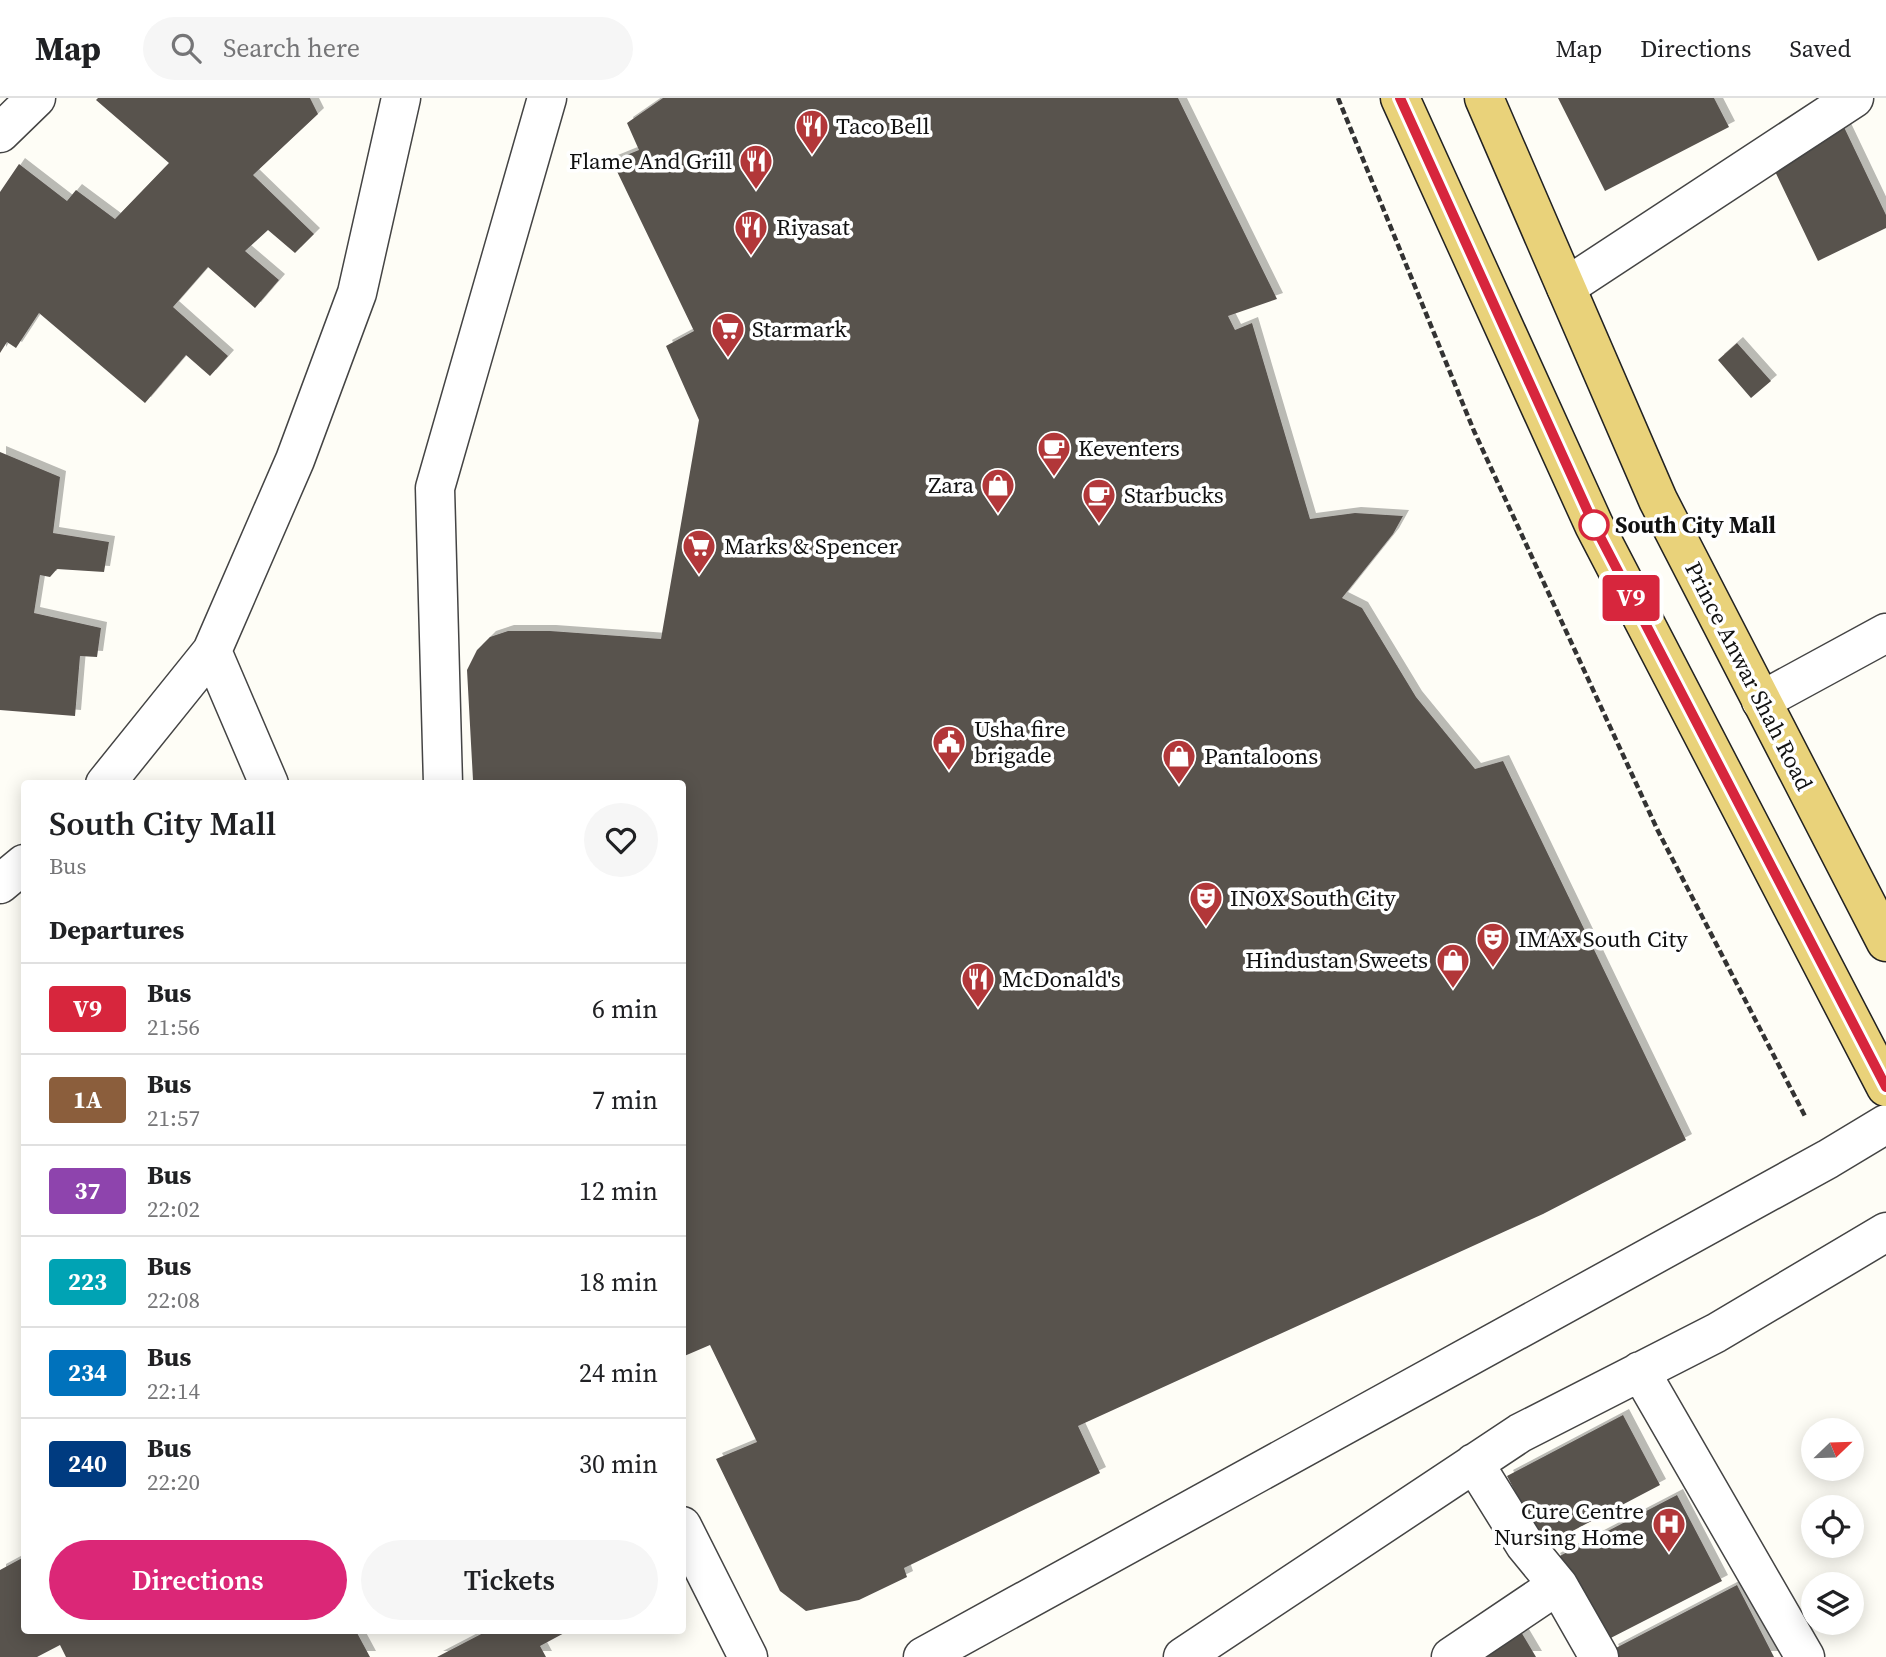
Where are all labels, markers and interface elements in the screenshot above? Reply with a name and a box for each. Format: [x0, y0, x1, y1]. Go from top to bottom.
search box [143, 17, 633, 80]
text: Map [35, 26, 101, 71]
icon: search [167, 29, 205, 67]
text: Search here [223, 30, 360, 66]
text: Map [1555, 32, 1602, 65]
text: Directions [1640, 32, 1751, 65]
text: Saved [1789, 32, 1851, 65]
restaurant icon: Taco Bell [793, 107, 831, 156]
place label: Taco Bell [836, 110, 930, 142]
restaurant icon: Flame And Grill [737, 142, 775, 191]
place label: Flame And Grill [569, 145, 732, 177]
restaurant icon: Riyasat [732, 208, 770, 257]
place label: Riyasat [776, 211, 850, 243]
supermarket icon: Starmark [709, 310, 747, 359]
place label: Starmark [752, 313, 847, 345]
cafe icon: Keventers [1035, 429, 1073, 478]
place label: Keventers [1078, 432, 1180, 464]
shop icon: Zara [979, 466, 1017, 515]
place label: Zara [929, 469, 974, 501]
cafe icon: Starbucks [1080, 476, 1118, 525]
place label: Starbucks [1124, 479, 1224, 511]
place label: South City Mall [1615, 509, 1776, 541]
marker: South City Mall [1579, 510, 1609, 540]
supermarket icon: Marks & Spencer [680, 527, 718, 576]
place label: Marks & Spencer [724, 530, 899, 562]
street label: Prince Anwar Shah Road [1677, 556, 1821, 796]
line badge: V9 [1600, 575, 1662, 621]
text: V9 [1617, 581, 1645, 614]
place label: Usha fire brigade [974, 713, 1066, 771]
public building icon: Usha fire brigade [930, 723, 968, 772]
shop icon: Pantaloons [1160, 737, 1198, 786]
place label: Pantaloons [1204, 740, 1318, 772]
text: South City Mall [49, 801, 276, 846]
button: heart [584, 803, 658, 877]
text: Bus [49, 850, 86, 882]
theatre icon: INOX South City [1187, 879, 1225, 928]
place label: INOX South City [1230, 882, 1396, 914]
text: Departures [49, 912, 184, 948]
theatre icon: IMAX South City [1474, 920, 1512, 969]
place label: IMAX South City [1518, 923, 1688, 955]
shop icon: Hindustan Sweets [1434, 941, 1472, 990]
place label: Hindustan Sweets [1245, 944, 1428, 976]
restaurant icon: McDonald's [959, 960, 997, 1009]
place label: McDonald's [1002, 963, 1121, 995]
text: Bus [147, 975, 191, 1011]
text: 6 min [592, 991, 658, 1027]
text: V9 [73, 992, 102, 1025]
text: 21:56 [147, 1011, 200, 1043]
text: Bus [147, 1066, 191, 1102]
text: 7 min [592, 1082, 658, 1118]
text: 1A [73, 1083, 102, 1116]
text: 21:57 [147, 1102, 200, 1134]
text: Bus [147, 1157, 191, 1193]
text: 12 min [579, 1173, 658, 1209]
text: 37 [74, 1174, 101, 1207]
text: 22:02 [147, 1193, 200, 1225]
text: Bus [147, 1248, 191, 1284]
text: 18 min [579, 1264, 658, 1300]
text: 223 [68, 1265, 107, 1298]
text: 22:08 [147, 1284, 200, 1316]
text: Bus [147, 1339, 191, 1375]
text: 24 min [579, 1355, 658, 1391]
text: 234 [68, 1356, 107, 1389]
text: 22:14 [147, 1375, 200, 1407]
north arrow [1801, 1418, 1864, 1480]
map controls [1801, 1418, 1864, 1635]
text: Bus [147, 1430, 191, 1466]
text: 30 min [579, 1446, 658, 1482]
text: 240 [68, 1447, 107, 1480]
text: 22:20 [147, 1466, 200, 1498]
place label: Cure Centre Nursing Home [1494, 1495, 1644, 1553]
button: locate [1801, 1495, 1864, 1558]
hospital icon: Cure Centre Nursing Home [1650, 1505, 1688, 1554]
button: Directions [49, 1540, 347, 1620]
button: Tickets [361, 1540, 658, 1620]
button: layers [1801, 1572, 1864, 1635]

